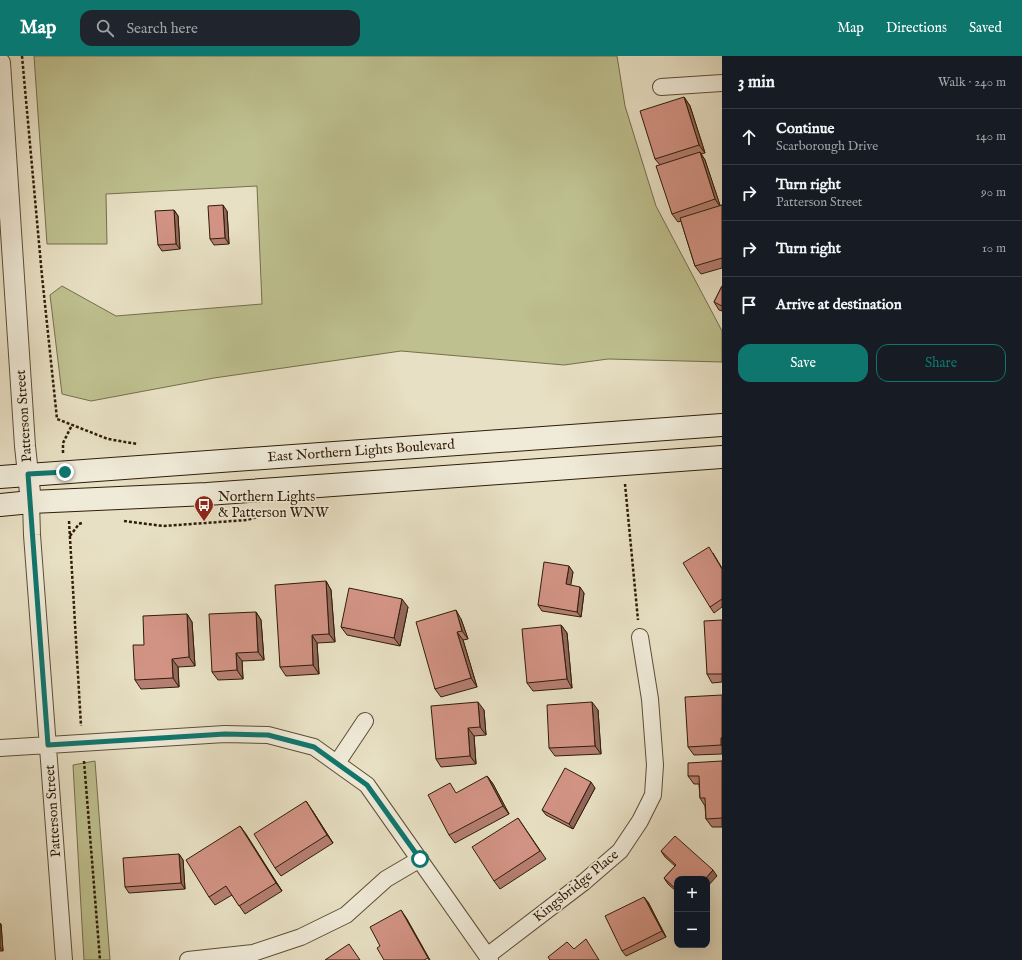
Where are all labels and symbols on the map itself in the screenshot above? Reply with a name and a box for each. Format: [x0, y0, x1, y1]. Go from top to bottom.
street label: Patterson Street [12, 369, 36, 463]
street label: East Northern Lights Boulevard [267, 435, 456, 467]
route end [56, 463, 74, 481]
place label: Northern Lights & Patterson WNW [218, 488, 329, 522]
bus stop icon: Northern Lights & Patterson WNW [193, 494, 215, 522]
street label: Patterson Street [41, 764, 65, 858]
street label: Kingsbridge Place [530, 846, 623, 926]
route start [411, 850, 429, 868]

